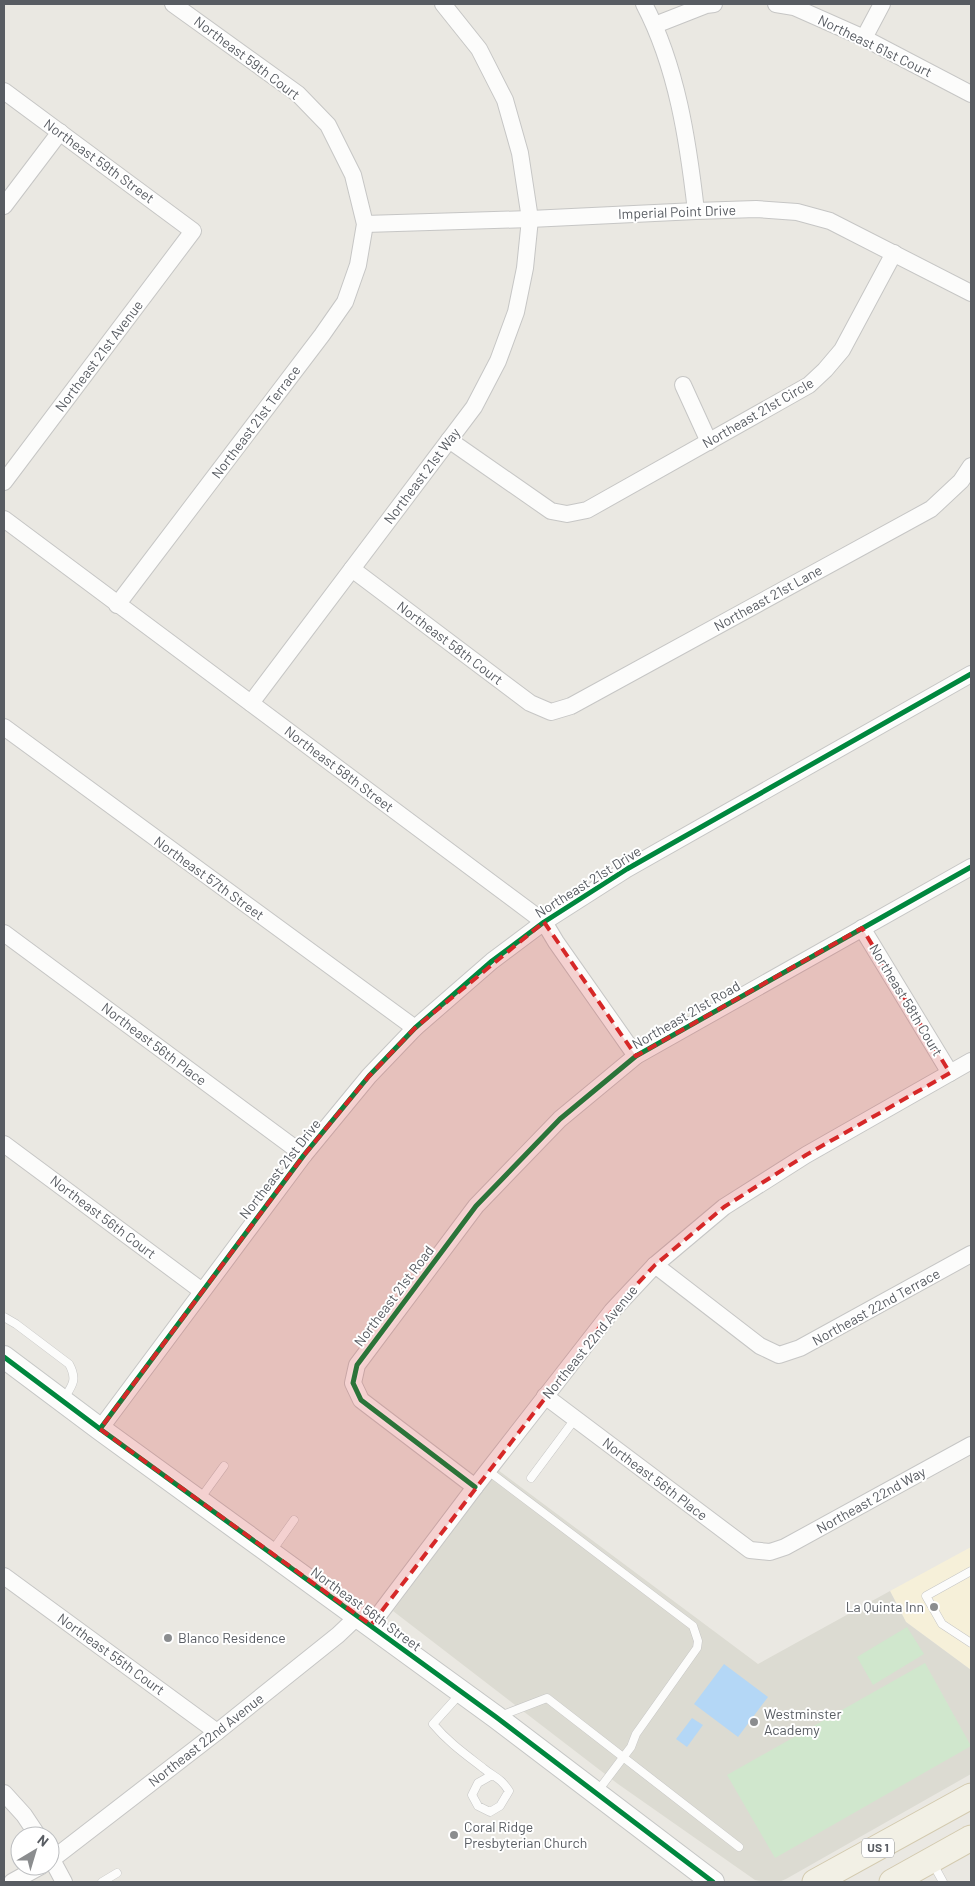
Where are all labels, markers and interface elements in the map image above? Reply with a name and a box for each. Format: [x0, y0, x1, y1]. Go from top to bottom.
street label: Northeast 61st Court [816, 11, 935, 80]
street label: Northeast 59th Court [191, 12, 304, 103]
street label: Northeast 59th Street [41, 115, 158, 206]
street label: Imperial Point Drive [618, 201, 736, 222]
street label: Northeast 21st Avenue [51, 297, 146, 415]
street label: Northeast 21st Terrace [207, 362, 304, 482]
street label: Northeast 21st Circle [699, 374, 817, 451]
street label: Northeast 21st Way [380, 424, 464, 527]
street label: Northeast 21st Lane [711, 561, 825, 634]
street label: Northeast 58th Court [394, 597, 507, 688]
street label: Northeast 58th Street [281, 722, 397, 815]
street label: Northeast 57th Street [151, 832, 268, 923]
street label: Northeast 21st Drive [531, 842, 644, 921]
street label: Northeast 58th Court [866, 940, 947, 1059]
street label: Northeast 21st Road [629, 977, 743, 1052]
street label: Northeast 56th Place [98, 999, 210, 1089]
street label: Northeast 21st Drive [235, 1115, 324, 1222]
street label: Northeast 56th Court [47, 1171, 160, 1262]
street label: Northeast 21st Road [350, 1242, 437, 1349]
street label: Northeast 22nd Terrace [809, 1264, 943, 1349]
street label: Northeast 22nd Avenue [538, 1281, 641, 1402]
street label: Northeast 56th Place [599, 1434, 711, 1524]
street label: Northeast 22nd Way [813, 1462, 929, 1537]
street label: Northeast 56th Street [308, 1563, 425, 1654]
place label: La Quinta Inn [846, 1598, 924, 1615]
marker: La Quinta Inn [928, 1601, 940, 1613]
street label: Northeast 55th Court [55, 1609, 168, 1698]
place label: Blanco Residence [178, 1629, 286, 1646]
marker: Blanco Residence [162, 1632, 174, 1644]
street label: Northeast 22nd Avenue [145, 1689, 267, 1790]
place label: Westminster Academy [764, 1705, 842, 1738]
marker: Westminster Academy [748, 1716, 760, 1728]
place label: Coral Ridge Presbyterian Church [464, 1818, 587, 1851]
north arrow [10, 1826, 60, 1876]
marker: Coral Ridge Presbyterian Church [448, 1829, 460, 1841]
text: N [34, 1831, 52, 1850]
road number: US 1 [862, 1839, 894, 1858]

